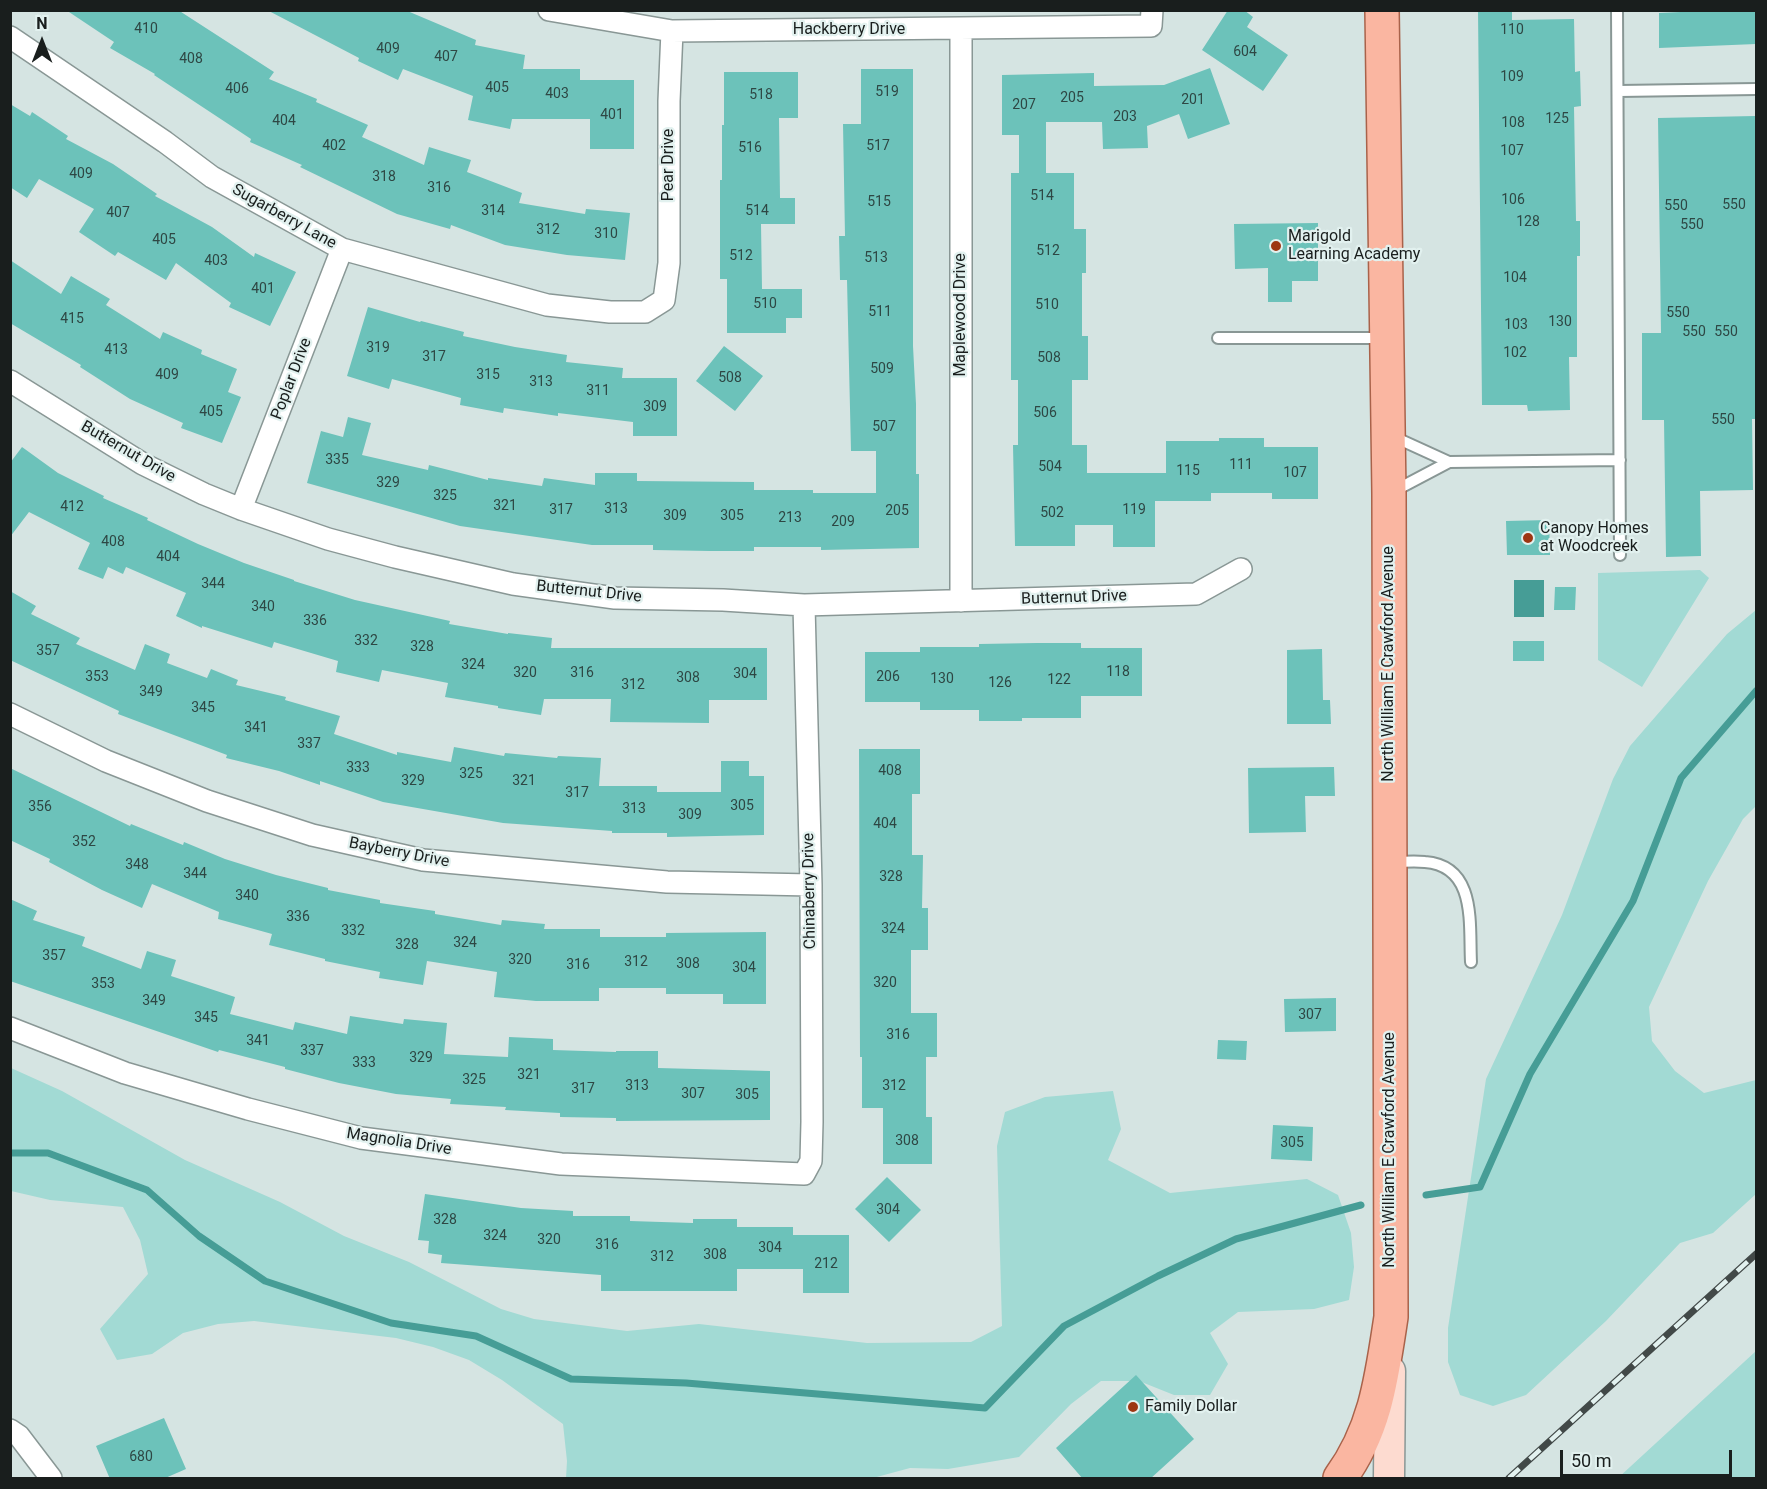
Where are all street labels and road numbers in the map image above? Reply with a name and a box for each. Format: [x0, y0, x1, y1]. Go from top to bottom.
street label: Hackberry Drive [793, 20, 905, 40]
street label: Pear Drive [659, 129, 679, 201]
street label: Sugarberry Lane [229, 180, 339, 254]
street label: Maplewood Drive [951, 253, 971, 377]
street label: Poplar Drive [268, 335, 316, 423]
street label: Butternut Drive [77, 417, 179, 487]
street label: North William E Crawford Avenue [1379, 546, 1399, 782]
street label: Butternut Drive [535, 577, 643, 607]
street label: Butternut Drive [1021, 587, 1127, 609]
street label: Chinaberry Drive [799, 833, 821, 949]
street label: Bayberry Drive [347, 834, 451, 872]
street label: North William E Crawford Avenue [1380, 1032, 1400, 1268]
street label: Magnolia Drive [345, 1124, 453, 1160]

